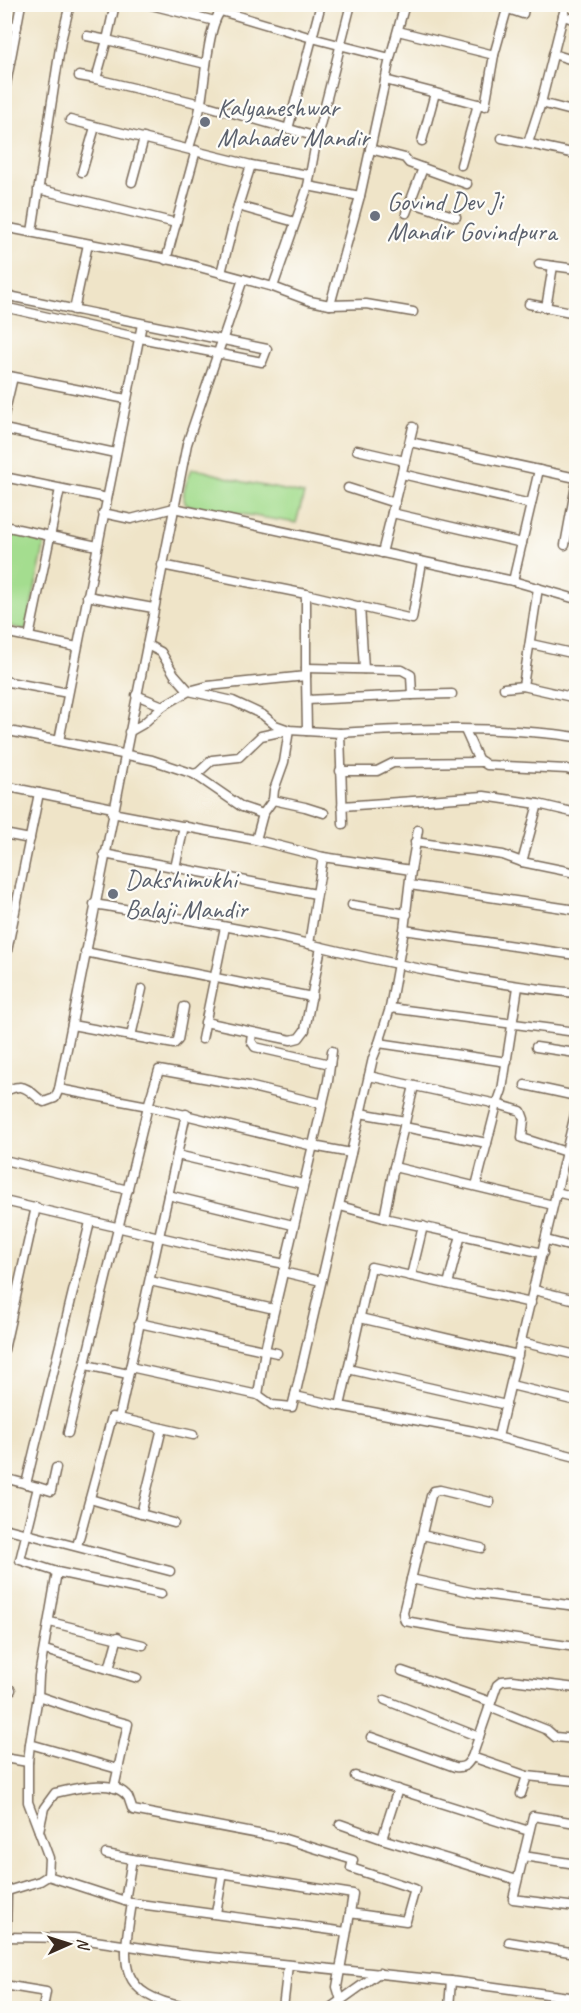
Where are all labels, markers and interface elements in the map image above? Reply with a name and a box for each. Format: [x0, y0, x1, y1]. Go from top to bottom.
place label: Kalyaneshwar Mahadev Mandir [217, 91, 372, 154]
marker: Kalyaneshwar Mahadev Mandir [198, 115, 212, 129]
place label: Govind Dev Ji Mandir Govindpura [387, 185, 559, 248]
marker: Govind Dev Ji Mandir Govindpura [368, 209, 382, 223]
place label: Dakshimukhi Balaji Mandir [125, 863, 249, 926]
marker: Dakshimukhi Balaji Mandir [106, 887, 120, 901]
north arrow [39, 1914, 99, 1974]
text: N [73, 1938, 93, 1952]

